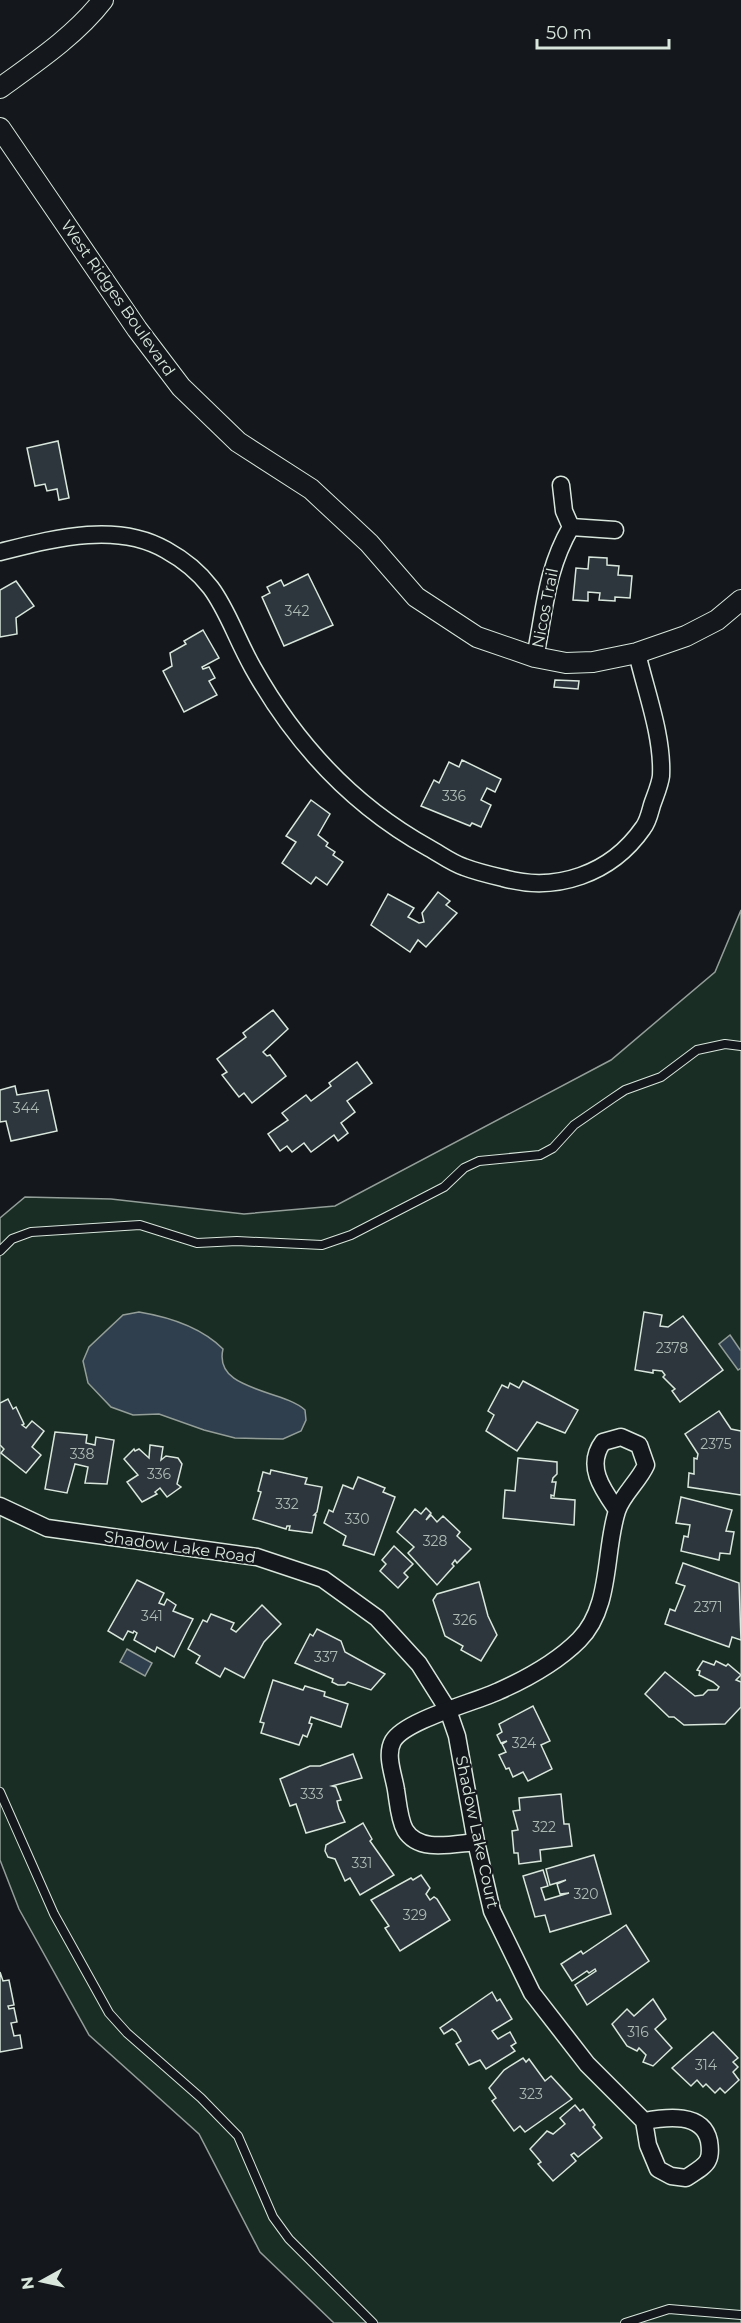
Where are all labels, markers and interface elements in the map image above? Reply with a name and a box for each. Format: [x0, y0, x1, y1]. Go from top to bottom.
scale bar [537, 12, 669, 50]
text: 50 m [546, 22, 592, 44]
street label: West Ridges Boulevard [57, 216, 179, 380]
street label: Nicos Trail [528, 566, 562, 650]
house number: 342 [284, 602, 310, 620]
house number: 336 [442, 787, 467, 805]
house number: 344 [13, 1099, 40, 1117]
house number: 2378 [656, 1339, 688, 1357]
house number: 2375 [700, 1435, 732, 1453]
house number: 338 [70, 1445, 94, 1463]
house number: 336 [147, 1465, 172, 1483]
house number: 332 [275, 1495, 299, 1513]
house number: 330 [345, 1510, 370, 1528]
street label: Shadow Lake Road [103, 1527, 257, 1567]
house number: 328 [423, 1532, 447, 1550]
house number: 2371 [693, 1598, 723, 1616]
house number: 341 [141, 1607, 163, 1625]
house number: 326 [453, 1611, 478, 1629]
house number: 337 [314, 1648, 338, 1666]
house number: 324 [512, 1734, 537, 1752]
street label: Shadow Lake Court [452, 1754, 503, 1911]
house number: 333 [300, 1785, 324, 1803]
house number: 322 [532, 1818, 556, 1836]
house number: 331 [352, 1854, 372, 1872]
house number: 320 [573, 1885, 599, 1903]
house number: 329 [403, 1906, 427, 1924]
house number: 316 [627, 2023, 649, 2041]
house number: 314 [695, 2056, 718, 2074]
house number: 323 [519, 2085, 543, 2103]
north arrow [12, 2251, 72, 2311]
text: N [17, 2275, 38, 2291]

